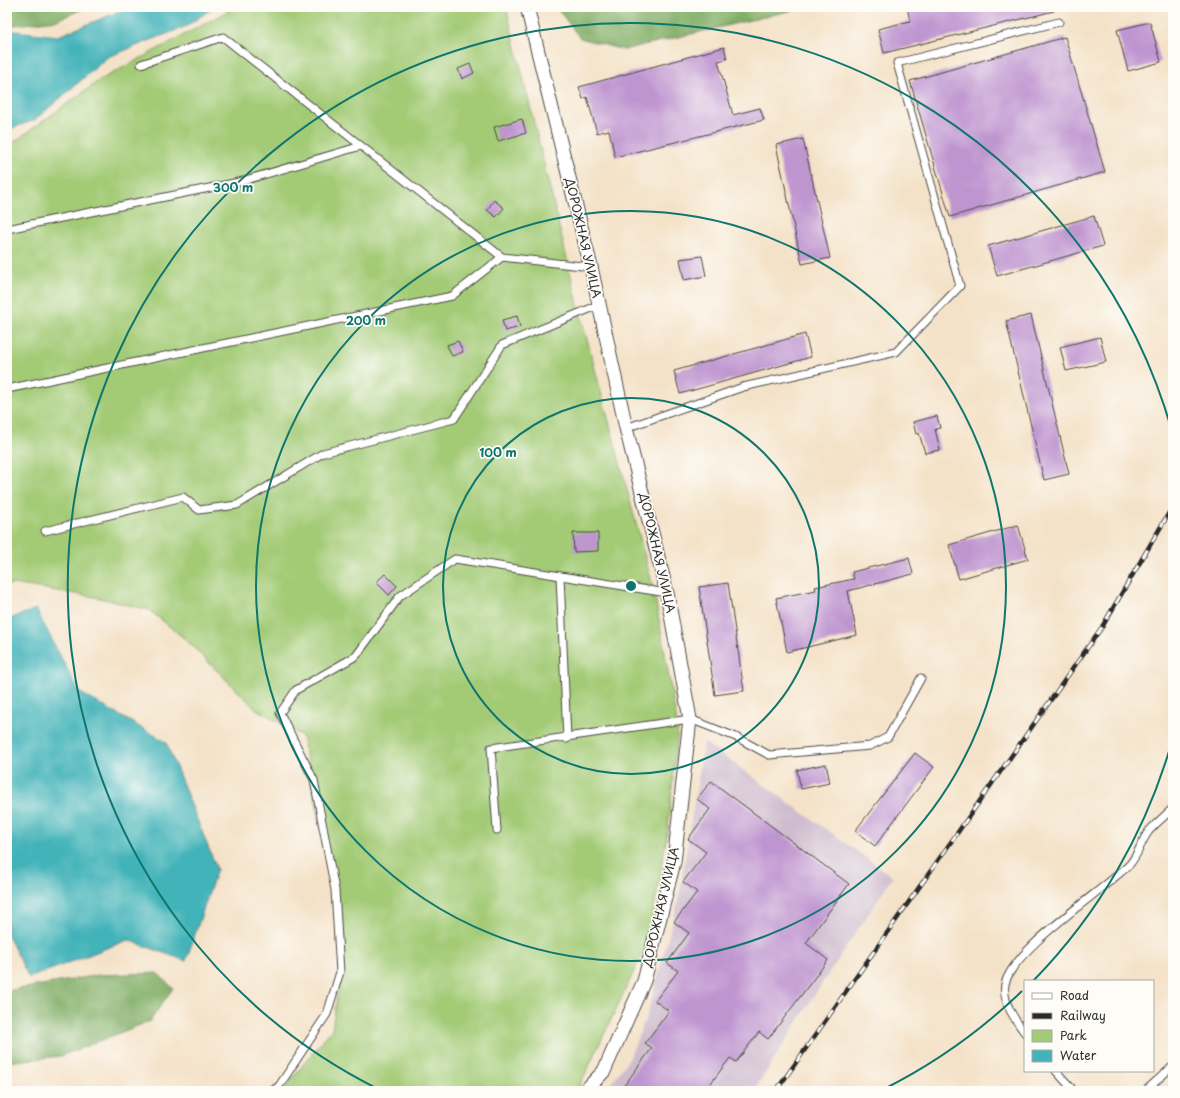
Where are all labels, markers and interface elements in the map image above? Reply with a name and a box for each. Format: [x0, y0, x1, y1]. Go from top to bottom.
street label: ДОРОЖНАЯ УЛИЦА [561, 175, 607, 300]
text: 300 m [213, 178, 253, 196]
text: 200 m [346, 311, 386, 329]
text: 100 m [479, 443, 517, 461]
street label: ДОРОЖНАЯ УЛИЦА [635, 490, 681, 615]
centre of rings [624, 579, 638, 593]
street label: ДОРОЖНАЯ УЛИЦА [637, 845, 683, 970]
legend [1024, 980, 1154, 1072]
text: Road [1060, 986, 1089, 1004]
text: Railway [1060, 1006, 1106, 1024]
text: Park [1060, 1026, 1087, 1044]
text: Water [1060, 1046, 1097, 1064]

